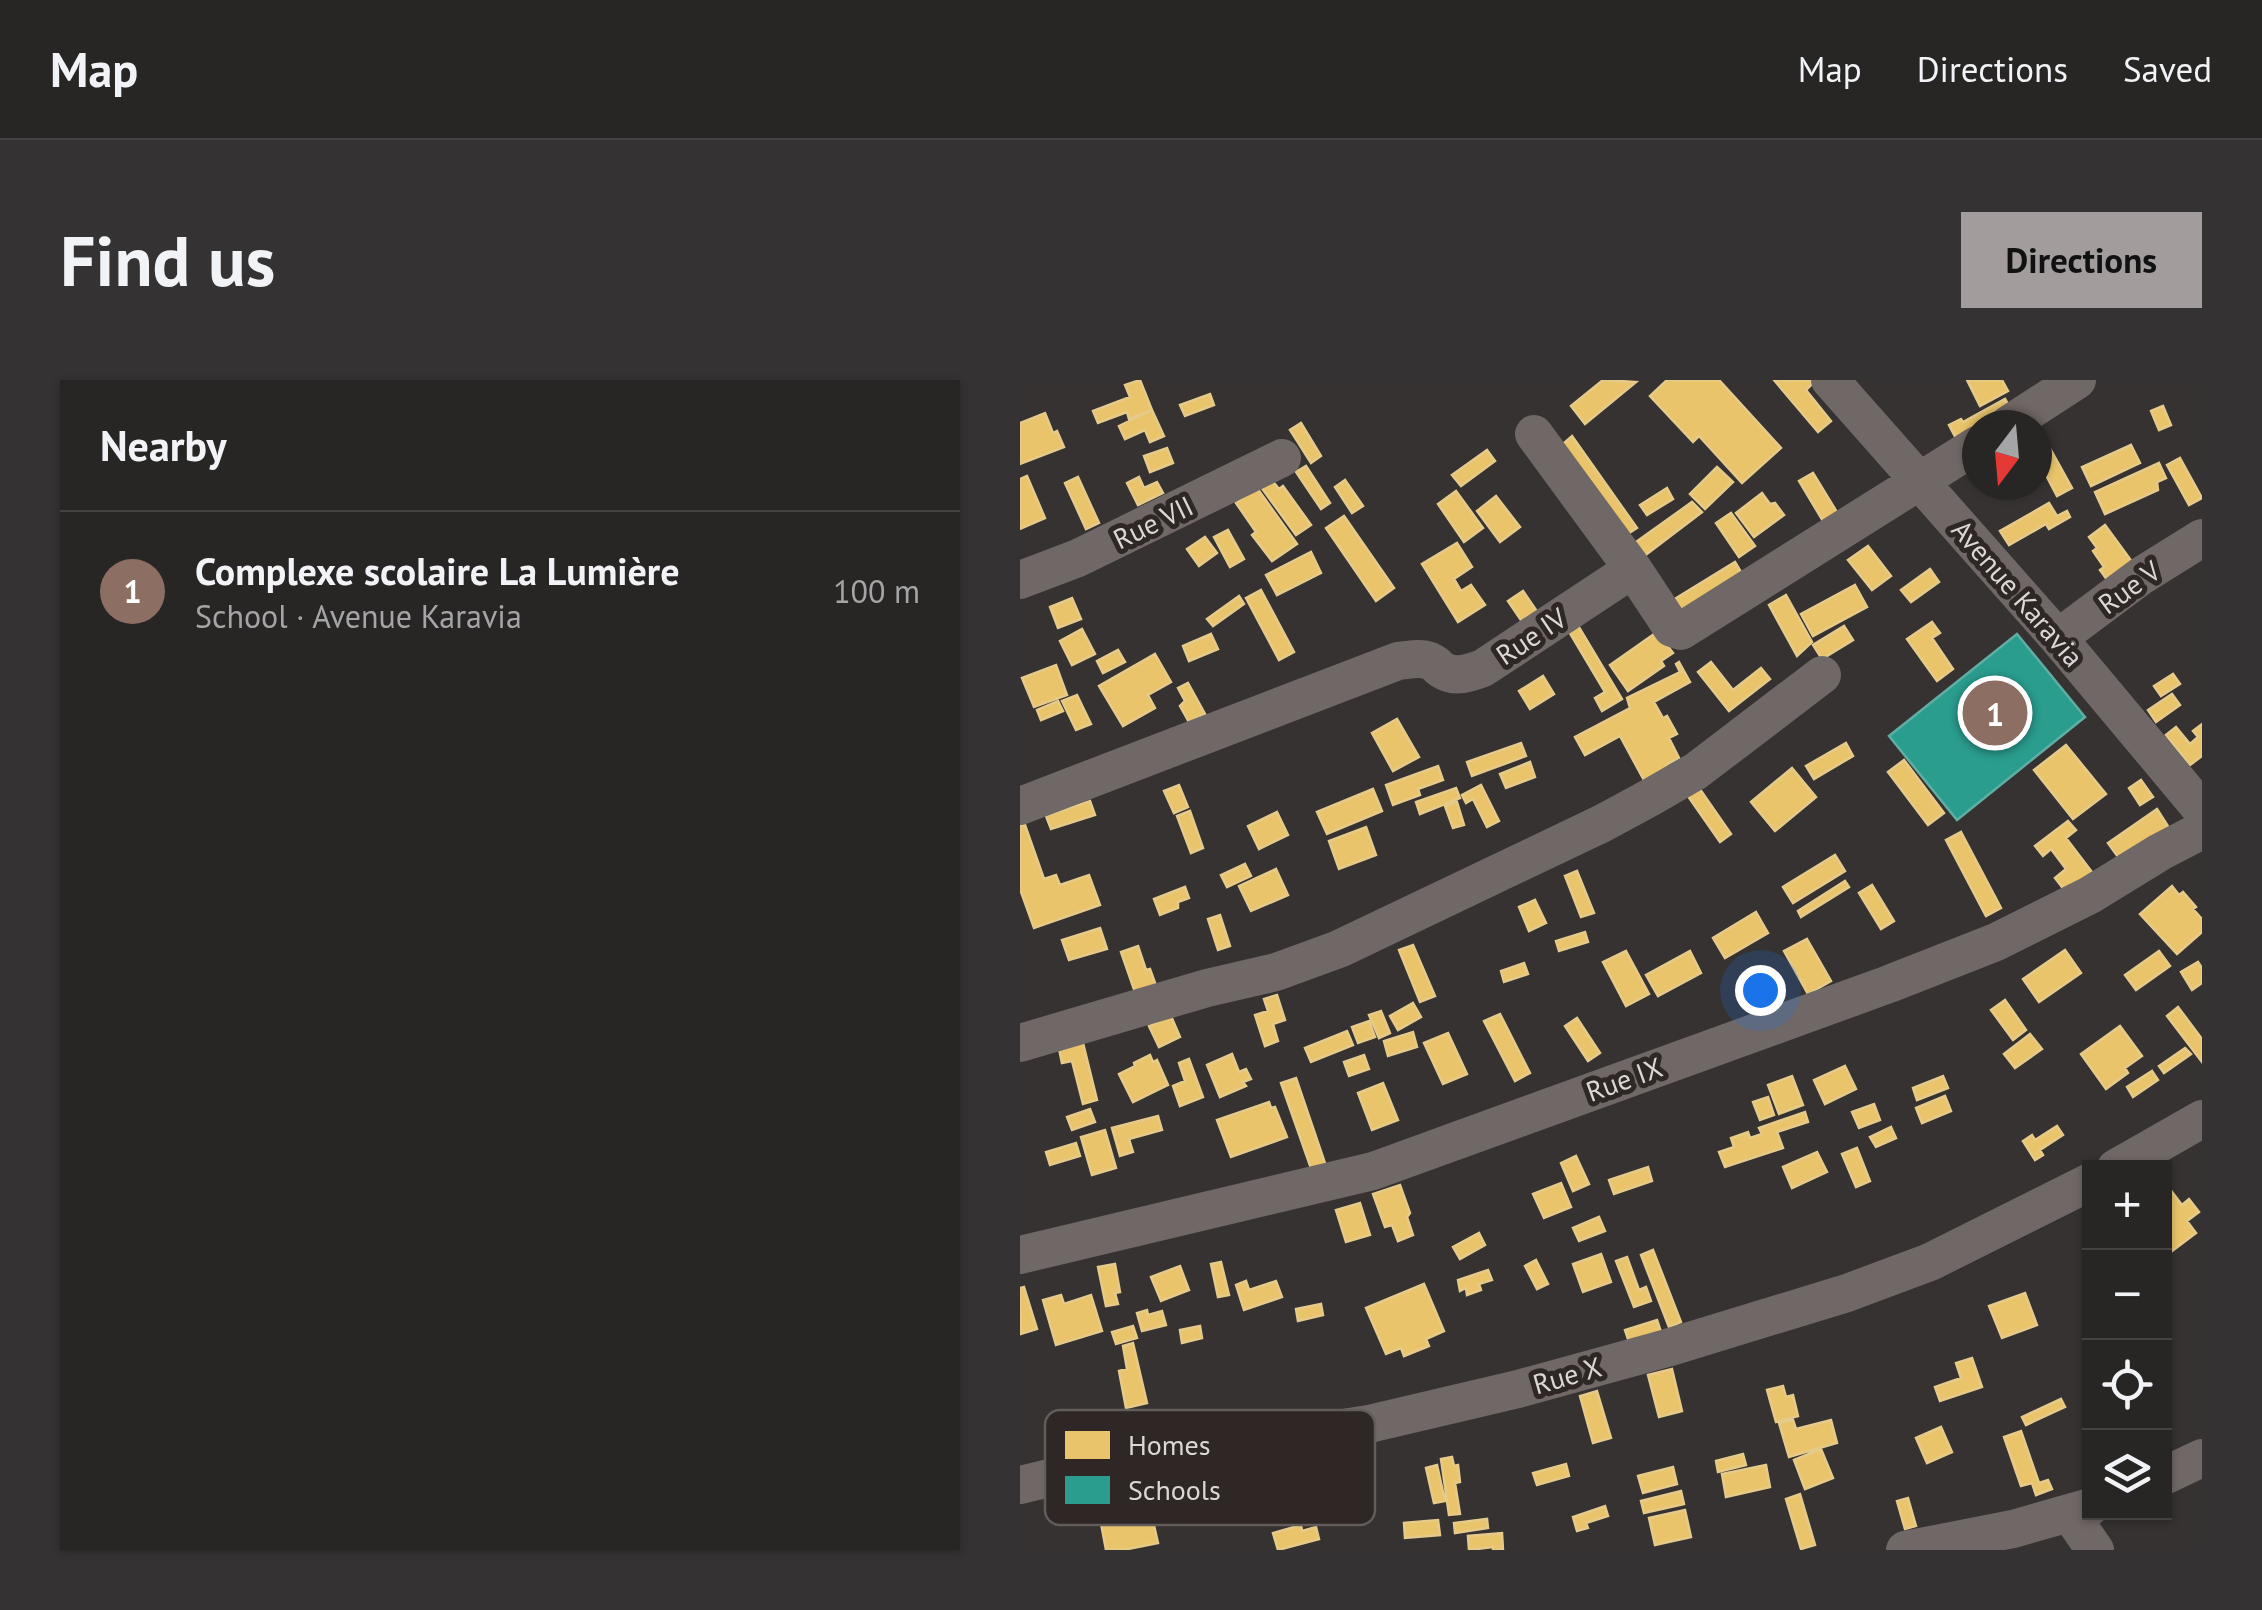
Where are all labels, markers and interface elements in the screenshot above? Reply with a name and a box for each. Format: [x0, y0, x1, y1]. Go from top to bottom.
text: Map [50, 38, 138, 100]
text: Map [1798, 46, 1862, 92]
text: Directions [1917, 46, 2068, 92]
text: Saved [2123, 46, 2212, 92]
button: Directions [1961, 212, 2202, 308]
text: Find us [60, 215, 275, 305]
north arrow [1962, 410, 2052, 500]
text: Nearby [100, 418, 227, 473]
street label: Rue VII [1107, 487, 1199, 557]
street label: Avenue Karavia [1944, 512, 2092, 674]
text: Complexe scolaire La Lumière [195, 546, 680, 595]
street label: Rue V [2091, 552, 2168, 622]
text: 1 [123, 570, 142, 612]
text: 100 m [833, 570, 920, 612]
text: School · Avenue Karavia [195, 595, 522, 637]
street label: Rue IV [1489, 599, 1573, 673]
pin: 1 [1962, 676, 2028, 750]
your location [1735, 965, 1786, 1016]
street label: Rue IX [1581, 1048, 1667, 1110]
map controls [2082, 1160, 2172, 1520]
button: + [2082, 1160, 2172, 1250]
button: − [2082, 1250, 2172, 1340]
button: locate [2082, 1340, 2172, 1430]
street label: Rue X [1528, 1348, 1606, 1402]
legend [1045, 1410, 1375, 1525]
text: Homes [1128, 1426, 1211, 1463]
button: layers [2082, 1430, 2172, 1520]
text: Schools [1128, 1471, 1221, 1508]

